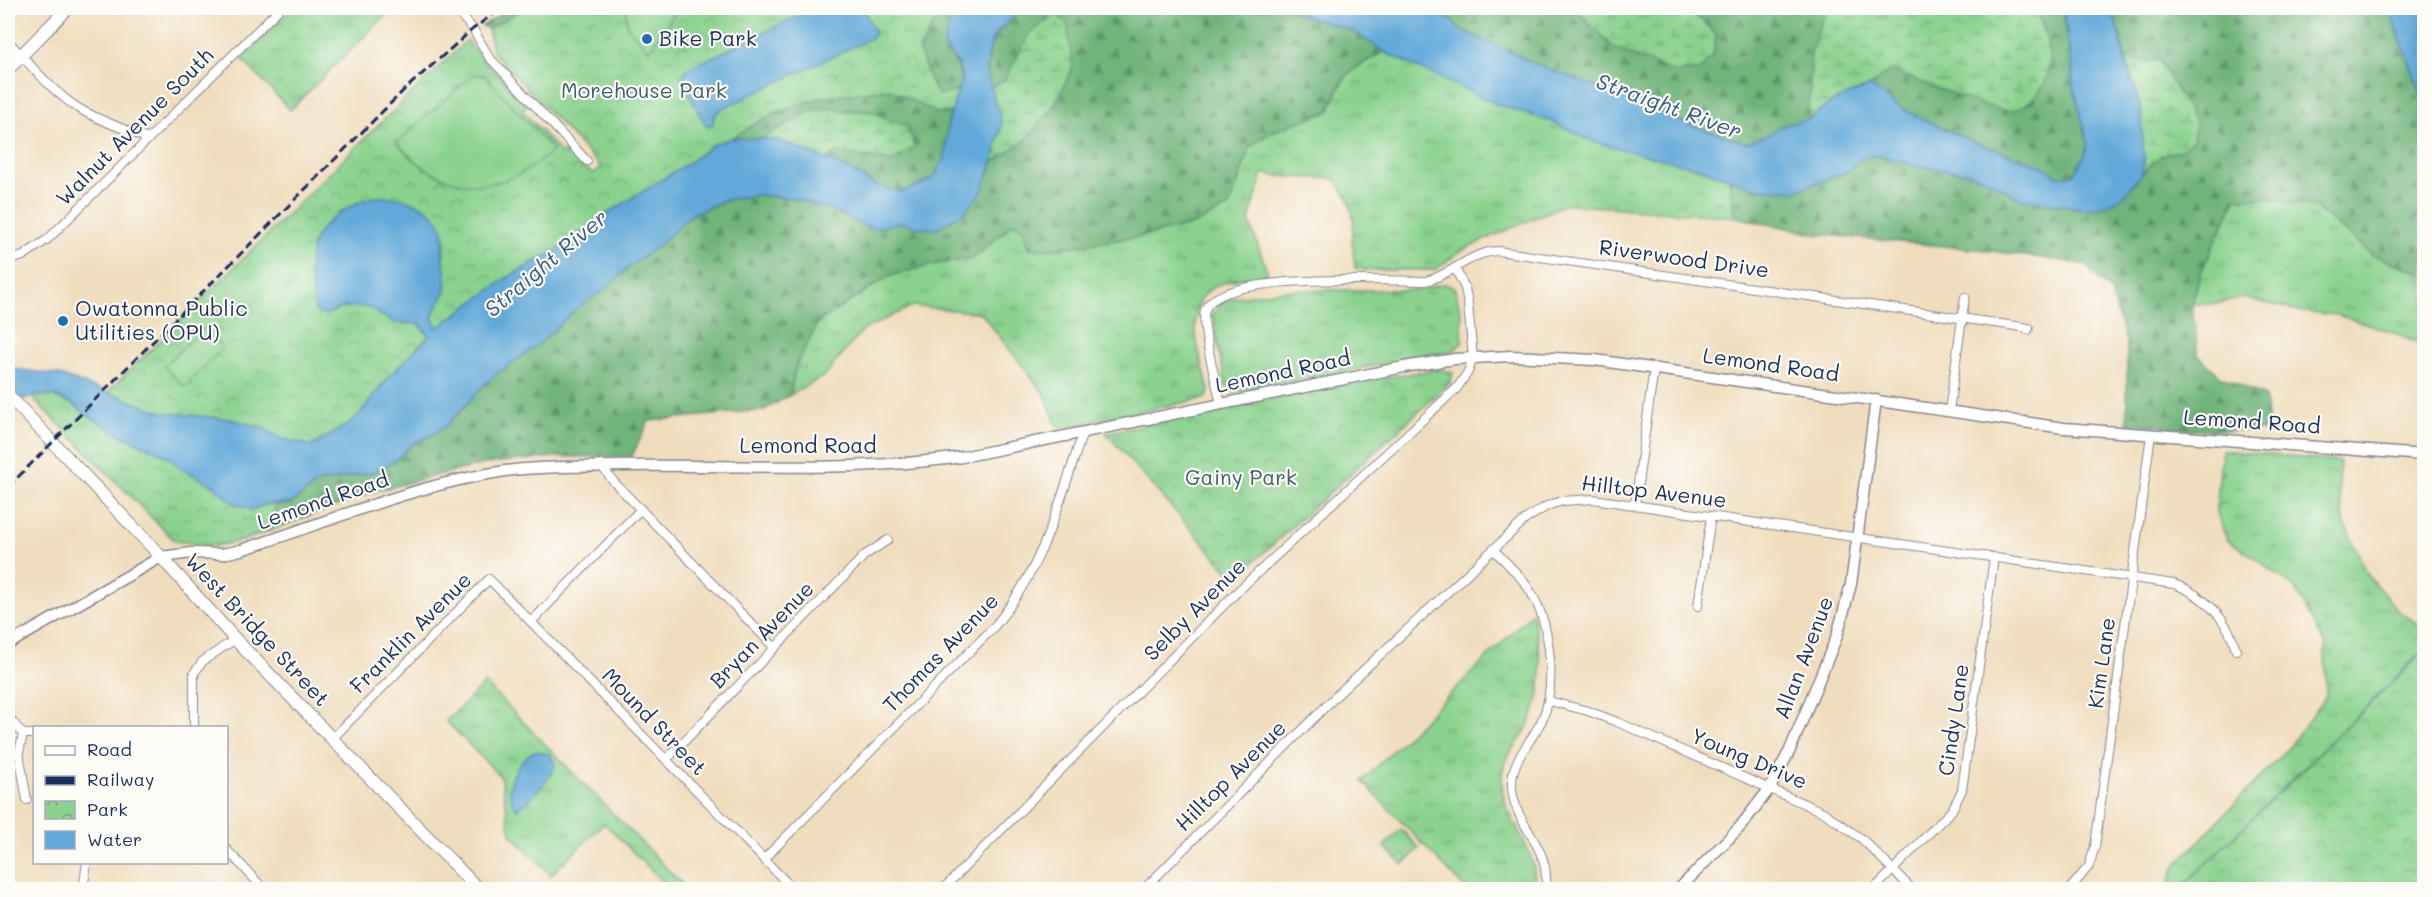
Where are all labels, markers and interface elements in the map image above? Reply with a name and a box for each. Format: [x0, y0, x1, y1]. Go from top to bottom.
place label: Bike Park [659, 24, 757, 51]
marker: Bike Park [640, 32, 654, 46]
street label: Walnut Avenue South [49, 41, 218, 210]
water label: Straight River [1593, 66, 1746, 145]
park label: Morehouse Park [561, 76, 727, 103]
water label: Straight River [478, 202, 613, 323]
street label: Riverwood Drive [1598, 232, 1771, 283]
place label: Owatonna Public Utilities (OPU) [75, 294, 248, 345]
marker: Owatonna Public Utilities (OPU) [56, 314, 70, 328]
street label: Lemond Road [1701, 341, 1841, 386]
street label: Lemond Road [1213, 343, 1353, 398]
street label: Lemond Road [2183, 402, 2321, 439]
street label: Lemond Road [739, 431, 877, 458]
park label: Gainy Park [1185, 463, 1297, 490]
street label: Lemond Road [253, 464, 392, 535]
street label: Hilltop Avenue [1580, 468, 1728, 513]
street label: West Bridge Street [180, 547, 336, 711]
street label: Selby Avenue [1137, 552, 1251, 666]
street label: Franklin Avenue [344, 566, 476, 698]
street label: Bryan Avenue [703, 575, 819, 693]
street label: Thomas Avenue [876, 587, 1004, 717]
street label: Allan Avenue [1767, 592, 1838, 723]
street label: Kim Lane [2081, 616, 2120, 710]
street label: Mound Street [597, 662, 713, 780]
street label: Cindy Lane [1931, 662, 1974, 778]
street label: Hilltop Avenue [1169, 714, 1291, 836]
street label: Young Drive [1687, 721, 1812, 794]
legend [33, 726, 228, 864]
text: Road [87, 737, 132, 761]
text: Railway [87, 767, 154, 791]
text: Park [87, 797, 128, 821]
text: Water [87, 827, 142, 851]

